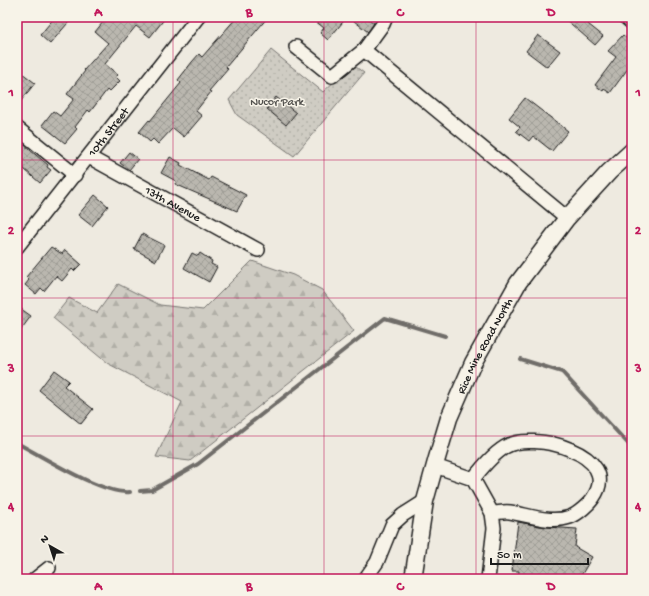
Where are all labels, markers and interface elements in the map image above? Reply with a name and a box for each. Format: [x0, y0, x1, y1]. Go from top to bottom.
text: A [93, 6, 103, 21]
text: B [245, 6, 254, 21]
text: C [395, 6, 405, 21]
text: D [546, 6, 556, 21]
text: 1 [7, 86, 14, 101]
text: 1 [634, 86, 641, 101]
park label: Nucor Park [250, 96, 306, 110]
street label: 10th Street [85, 105, 134, 161]
street label: 13th Avenue [141, 184, 203, 226]
text: 2 [8, 224, 15, 239]
text: 2 [635, 224, 642, 239]
street label: Rice Mine Road North [455, 296, 517, 396]
text: 3 [7, 362, 15, 377]
text: 3 [634, 362, 642, 377]
text: 4 [7, 500, 15, 515]
text: 4 [634, 500, 642, 515]
north arrow [30, 526, 70, 566]
text: N [38, 533, 52, 547]
scale bar [491, 540, 588, 566]
text: 50 m [497, 549, 522, 563]
text: A [93, 580, 103, 595]
text: B [245, 580, 254, 595]
text: C [395, 580, 405, 595]
text: D [546, 580, 556, 595]

